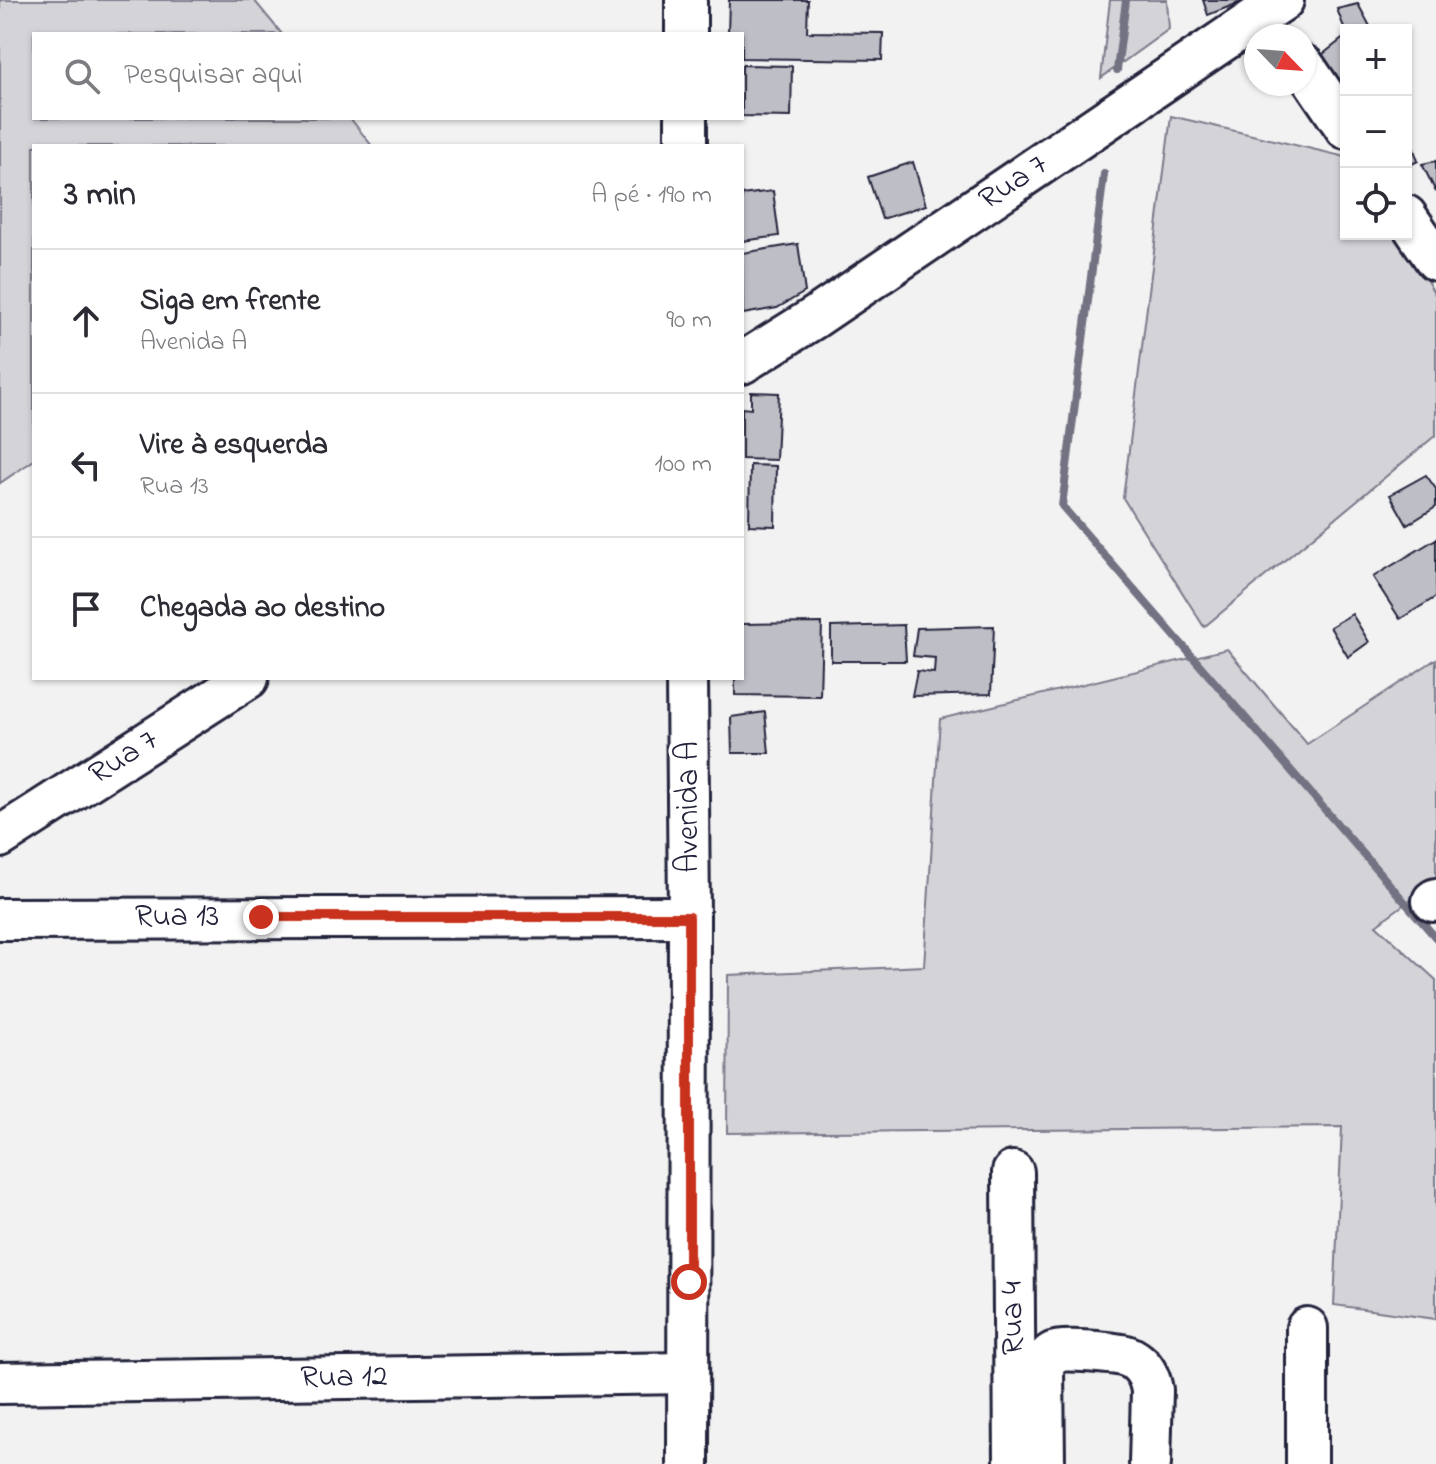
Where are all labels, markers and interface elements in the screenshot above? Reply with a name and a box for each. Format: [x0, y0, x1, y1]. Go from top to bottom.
north arrow [1244, 24, 1316, 96]
map controls [1340, 24, 1412, 240]
button: + [1340, 24, 1412, 96]
search box [32, 32, 744, 120]
icon: search [60, 54, 104, 98]
text: Pesquisar aqui [124, 54, 303, 98]
button: − [1340, 96, 1412, 168]
street label: Rua 7 [970, 143, 1058, 223]
button: locate [1340, 168, 1412, 240]
text: 3 min [64, 171, 136, 221]
text: A pé · 190 m [591, 177, 712, 215]
text: Siga em frente [140, 280, 320, 324]
icon: ahead [64, 299, 108, 343]
text: 90 m [666, 302, 712, 340]
text: Avenida A [140, 324, 247, 362]
text: Vire à esquerda [140, 424, 328, 468]
icon: left [64, 443, 108, 487]
text: 100 m [655, 446, 712, 484]
text: Rua 13 [140, 468, 209, 506]
icon: arrive [64, 587, 108, 631]
text: Chegada ao destino [140, 587, 385, 631]
street label: Rua 7 [80, 718, 168, 798]
street label: Avenida A [666, 741, 713, 873]
street label: Rua 13 [135, 894, 219, 941]
route end [243, 899, 279, 935]
route start [671, 1264, 707, 1300]
street label: Rua 4 [990, 1280, 1038, 1356]
street label: Rua 12 [300, 1354, 388, 1402]

